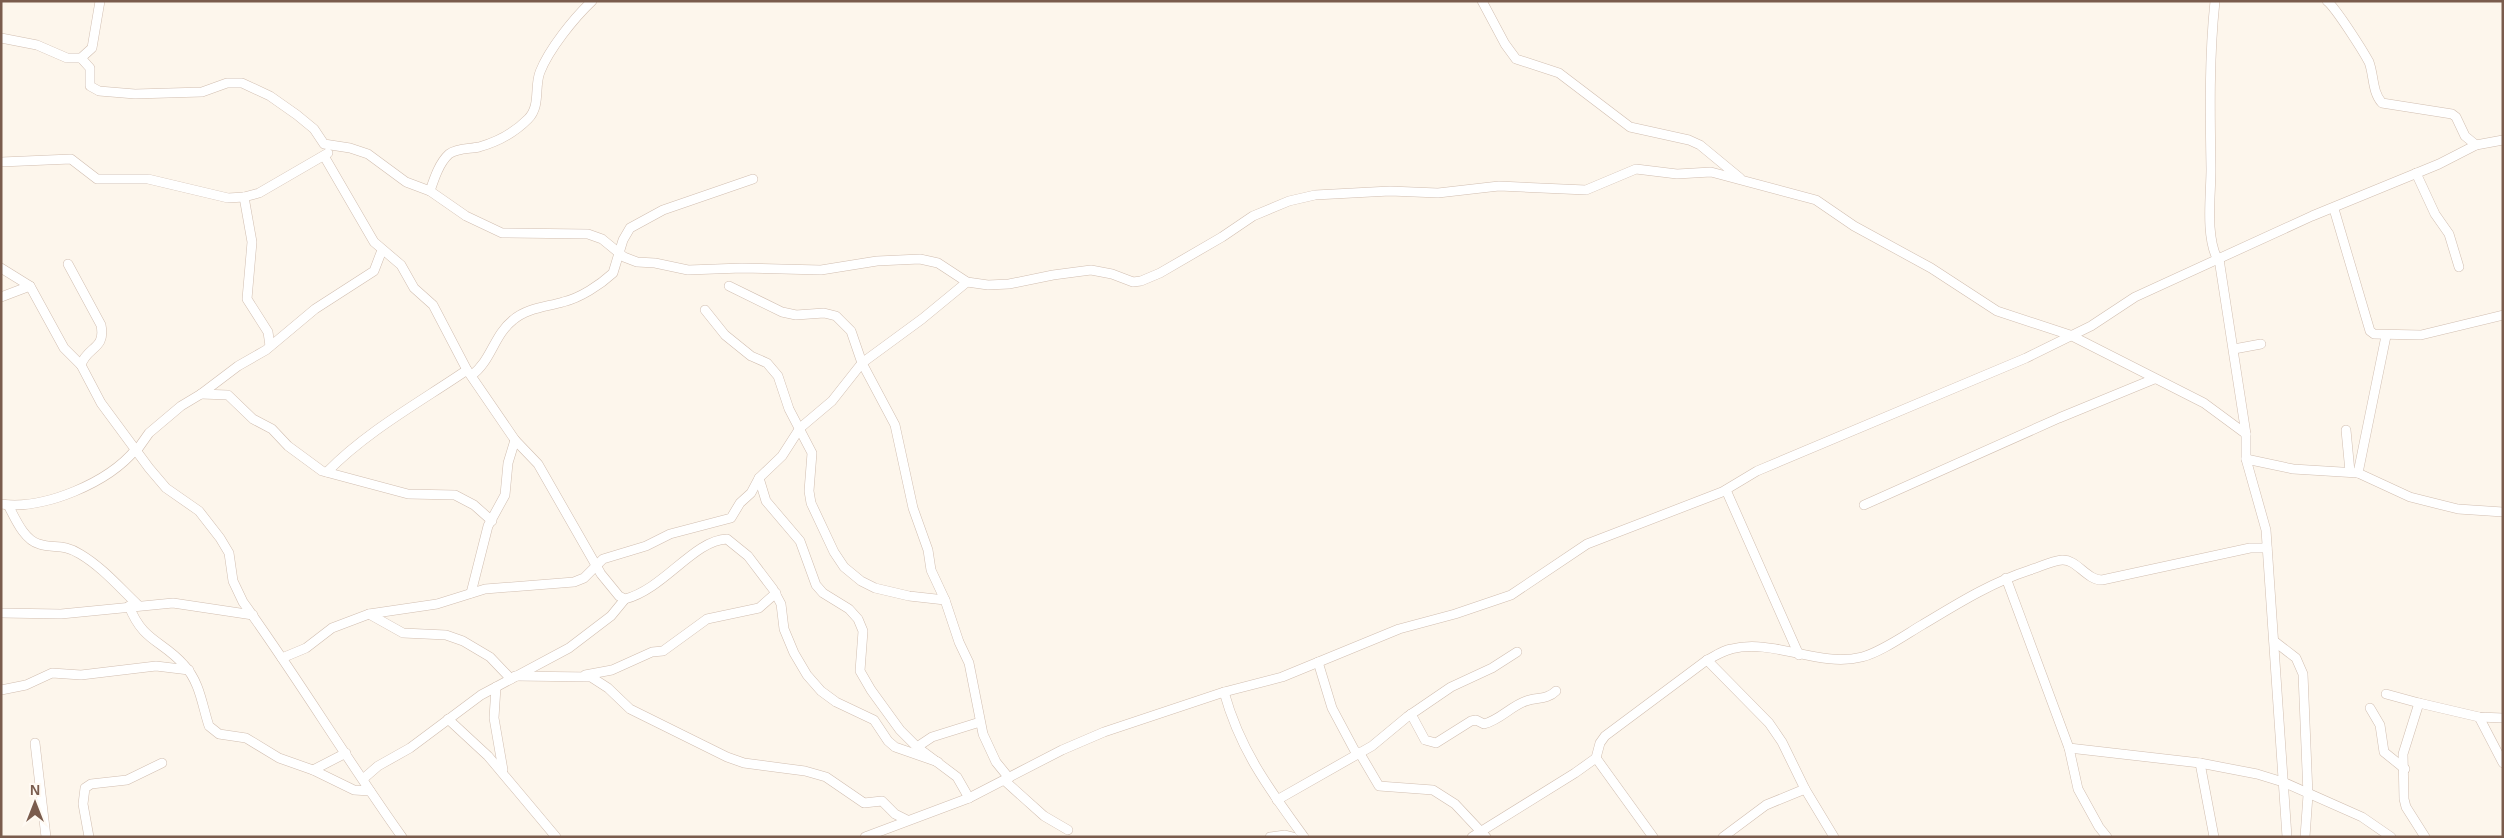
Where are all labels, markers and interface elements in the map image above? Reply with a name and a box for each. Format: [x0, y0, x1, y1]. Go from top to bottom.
north arrow [10, 778, 60, 828]
text: N [30, 782, 40, 798]

